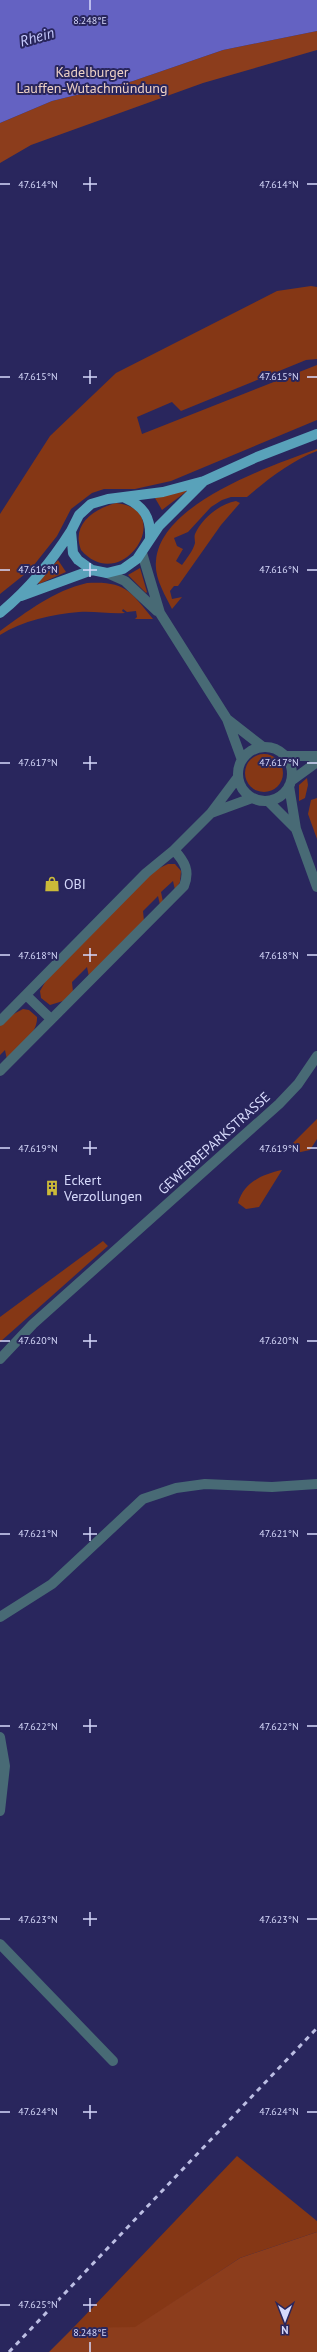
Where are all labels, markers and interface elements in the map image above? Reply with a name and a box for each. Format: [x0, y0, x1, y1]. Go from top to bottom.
text: 8.248°E [73, 14, 107, 27]
water label: Rhein [17, 23, 57, 50]
park label: Kadelburger Lauffen-Wutachmündung [16, 63, 168, 97]
text: 47.614°N [18, 178, 58, 191]
text: 47.614°N [259, 178, 299, 191]
text: 47.615°N [18, 370, 58, 383]
text: 47.615°N [259, 370, 299, 383]
text: 47.616°N [18, 563, 58, 576]
text: 47.616°N [259, 563, 299, 576]
text: 47.617°N [18, 756, 58, 769]
text: 47.617°N [259, 756, 299, 769]
shop icon: OBI [43, 875, 61, 893]
place label: OBI [64, 875, 86, 893]
text: 47.618°N [18, 949, 58, 962]
text: 47.618°N [259, 949, 299, 962]
street label: GEWERBEPARKSTRASSE [154, 1088, 274, 1198]
text: 47.619°N [18, 1142, 58, 1155]
text: 47.619°N [259, 1142, 299, 1155]
place label: Eckert Verzollungen [63, 1171, 142, 1205]
building icon: Eckert Verzollungen [43, 1179, 61, 1197]
text: 47.620°N [18, 1334, 58, 1347]
text: 47.620°N [259, 1334, 299, 1347]
text: 47.621°N [18, 1527, 58, 1540]
text: 47.621°N [259, 1527, 299, 1540]
text: 47.622°N [18, 1720, 58, 1733]
text: 47.622°N [259, 1720, 299, 1733]
text: 47.623°N [18, 1913, 58, 1926]
text: 47.623°N [259, 1913, 299, 1926]
text: 47.624°N [18, 2105, 58, 2118]
text: 47.624°N [259, 2105, 299, 2118]
text: 47.625°N [18, 2298, 58, 2311]
north arrow [265, 2300, 305, 2340]
text: N [281, 2323, 289, 2337]
text: 8.248°E [73, 2326, 107, 2339]

